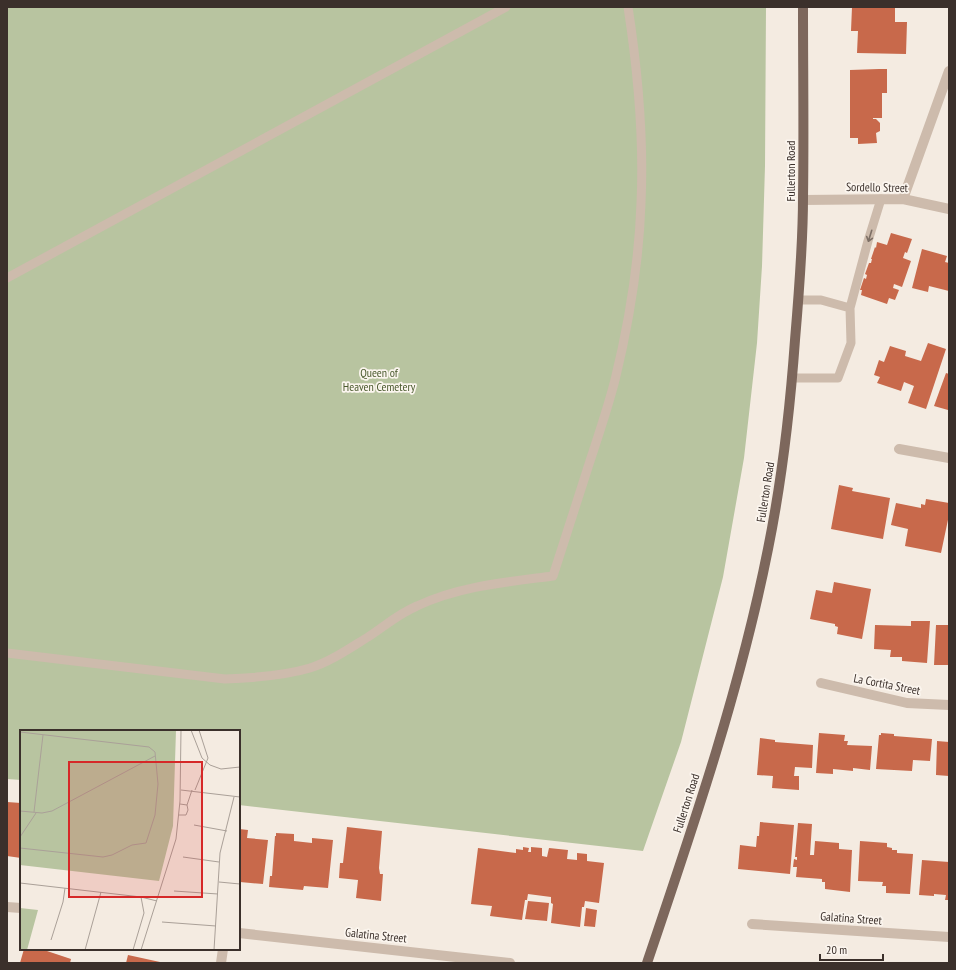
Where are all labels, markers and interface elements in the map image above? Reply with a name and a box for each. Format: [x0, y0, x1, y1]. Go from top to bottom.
street label: Fullerton Road [783, 141, 798, 201]
street label: Sordello Street [846, 179, 909, 195]
one-way arrow [866, 229, 873, 242]
park label: Queen of Heaven Cemetery [343, 365, 416, 394]
street label: Fullerton Road [753, 461, 777, 523]
street label: La Cortita Street [852, 670, 922, 698]
inset map [20, 730, 240, 950]
street label: Fullerton Road [669, 772, 703, 834]
street label: Galatina Street [820, 908, 883, 928]
street label: Galatina Street [345, 924, 408, 946]
scale bar [820, 936, 883, 962]
text: 20 m [826, 942, 847, 957]

